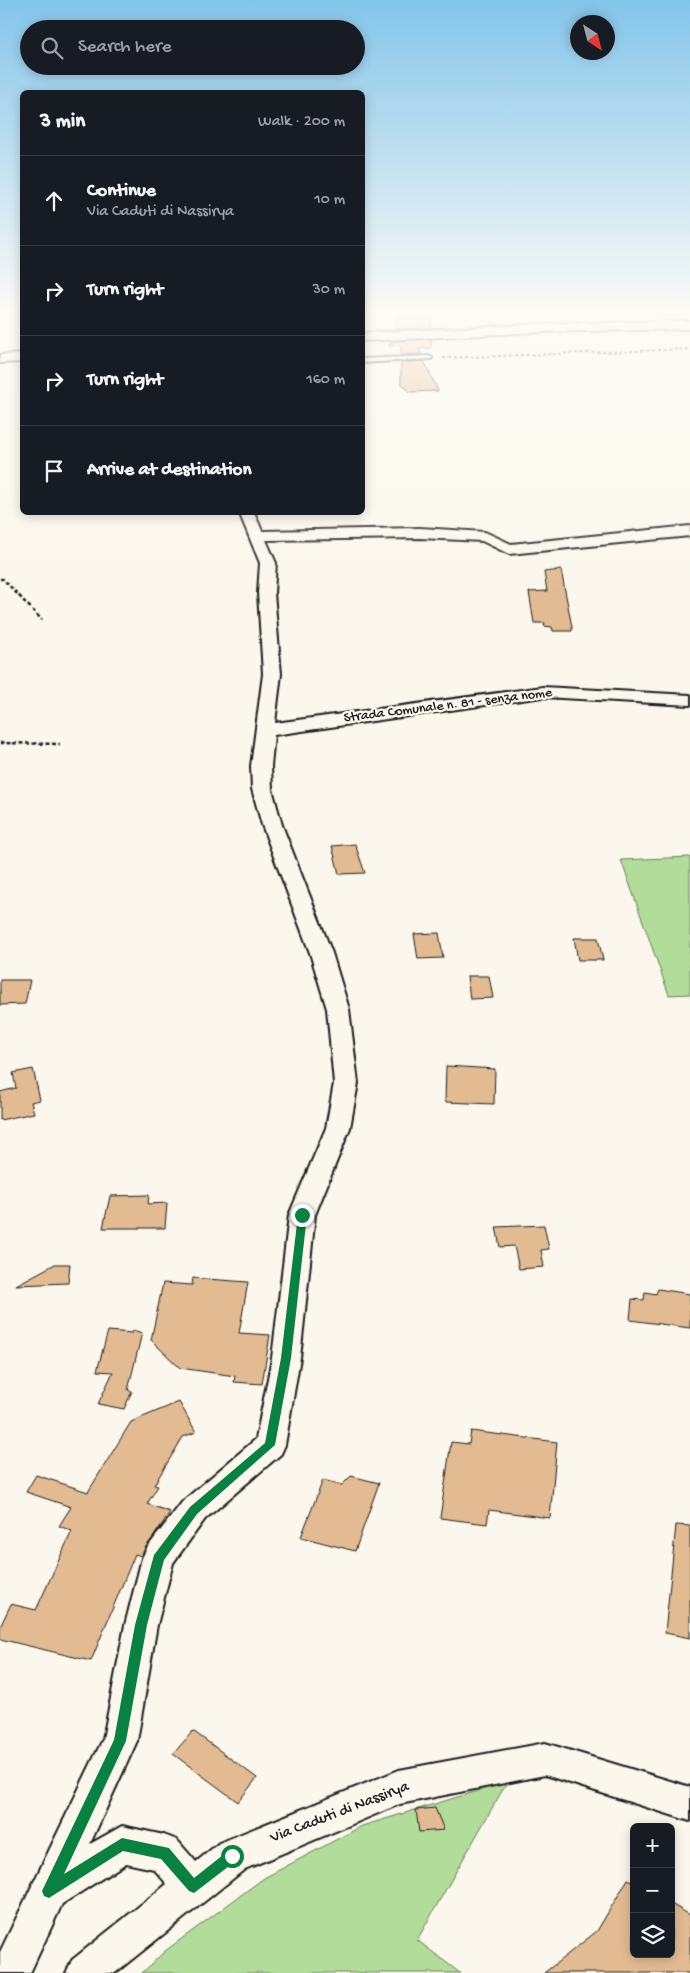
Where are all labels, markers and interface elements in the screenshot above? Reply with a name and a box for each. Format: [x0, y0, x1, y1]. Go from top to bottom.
north arrow [570, 15, 615, 60]
search box [20, 20, 365, 75]
icon: search [38, 34, 66, 62]
text: Search here [78, 36, 172, 59]
text: 3 min [40, 110, 85, 135]
text: Walk · 200 m [258, 113, 345, 132]
text: Continue [87, 180, 156, 203]
icon: ahead [40, 187, 68, 215]
text: 10 m [314, 191, 345, 210]
text: Via Caduti di Nassirya [87, 203, 234, 222]
icon: right [40, 277, 68, 305]
text: Turn right [87, 279, 163, 302]
text: 30 m [312, 281, 345, 300]
icon: right [40, 367, 68, 395]
text: Turn right [87, 369, 163, 392]
text: 160 m [306, 371, 345, 390]
icon: arrive [40, 457, 68, 485]
text: Arrive at destination [87, 459, 251, 482]
street label: Strada Comunale n. 81 - senza nome [343, 685, 554, 727]
route end [291, 1204, 314, 1227]
street label: Via Caduti di Nassirya [267, 1777, 413, 1849]
map controls [630, 1823, 675, 1958]
button: + [630, 1823, 675, 1868]
route start [221, 1845, 244, 1868]
button: − [630, 1868, 675, 1913]
button: layers [630, 1913, 675, 1958]

